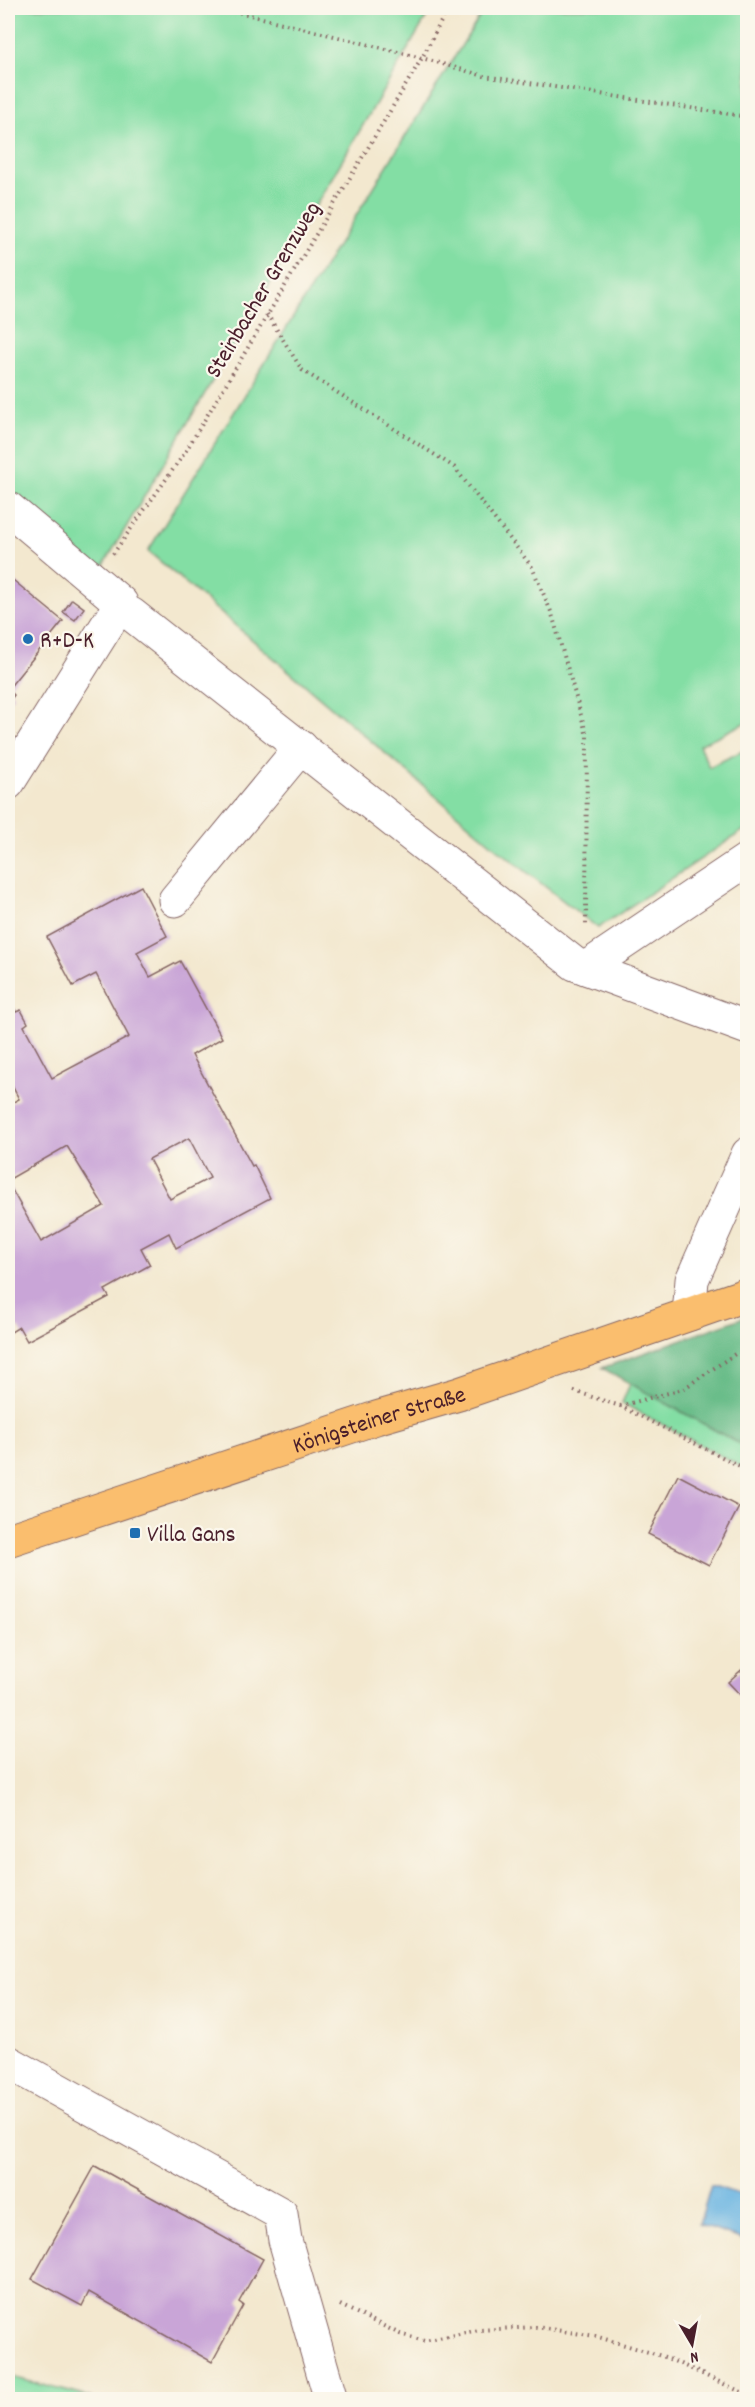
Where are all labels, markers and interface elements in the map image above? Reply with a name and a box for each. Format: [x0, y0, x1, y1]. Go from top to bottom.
street label: Steinbacher Grenzweg [198, 196, 331, 385]
place label: R+D-K [40, 625, 94, 659]
marker: R+D-K [21, 632, 35, 646]
street label: Königsteiner Straße [289, 1379, 471, 1464]
place label: Villa Gans [147, 1519, 236, 1553]
marker: Villa Gans [128, 1526, 142, 1540]
north arrow [662, 2314, 722, 2374]
text: N [688, 2344, 700, 2368]

